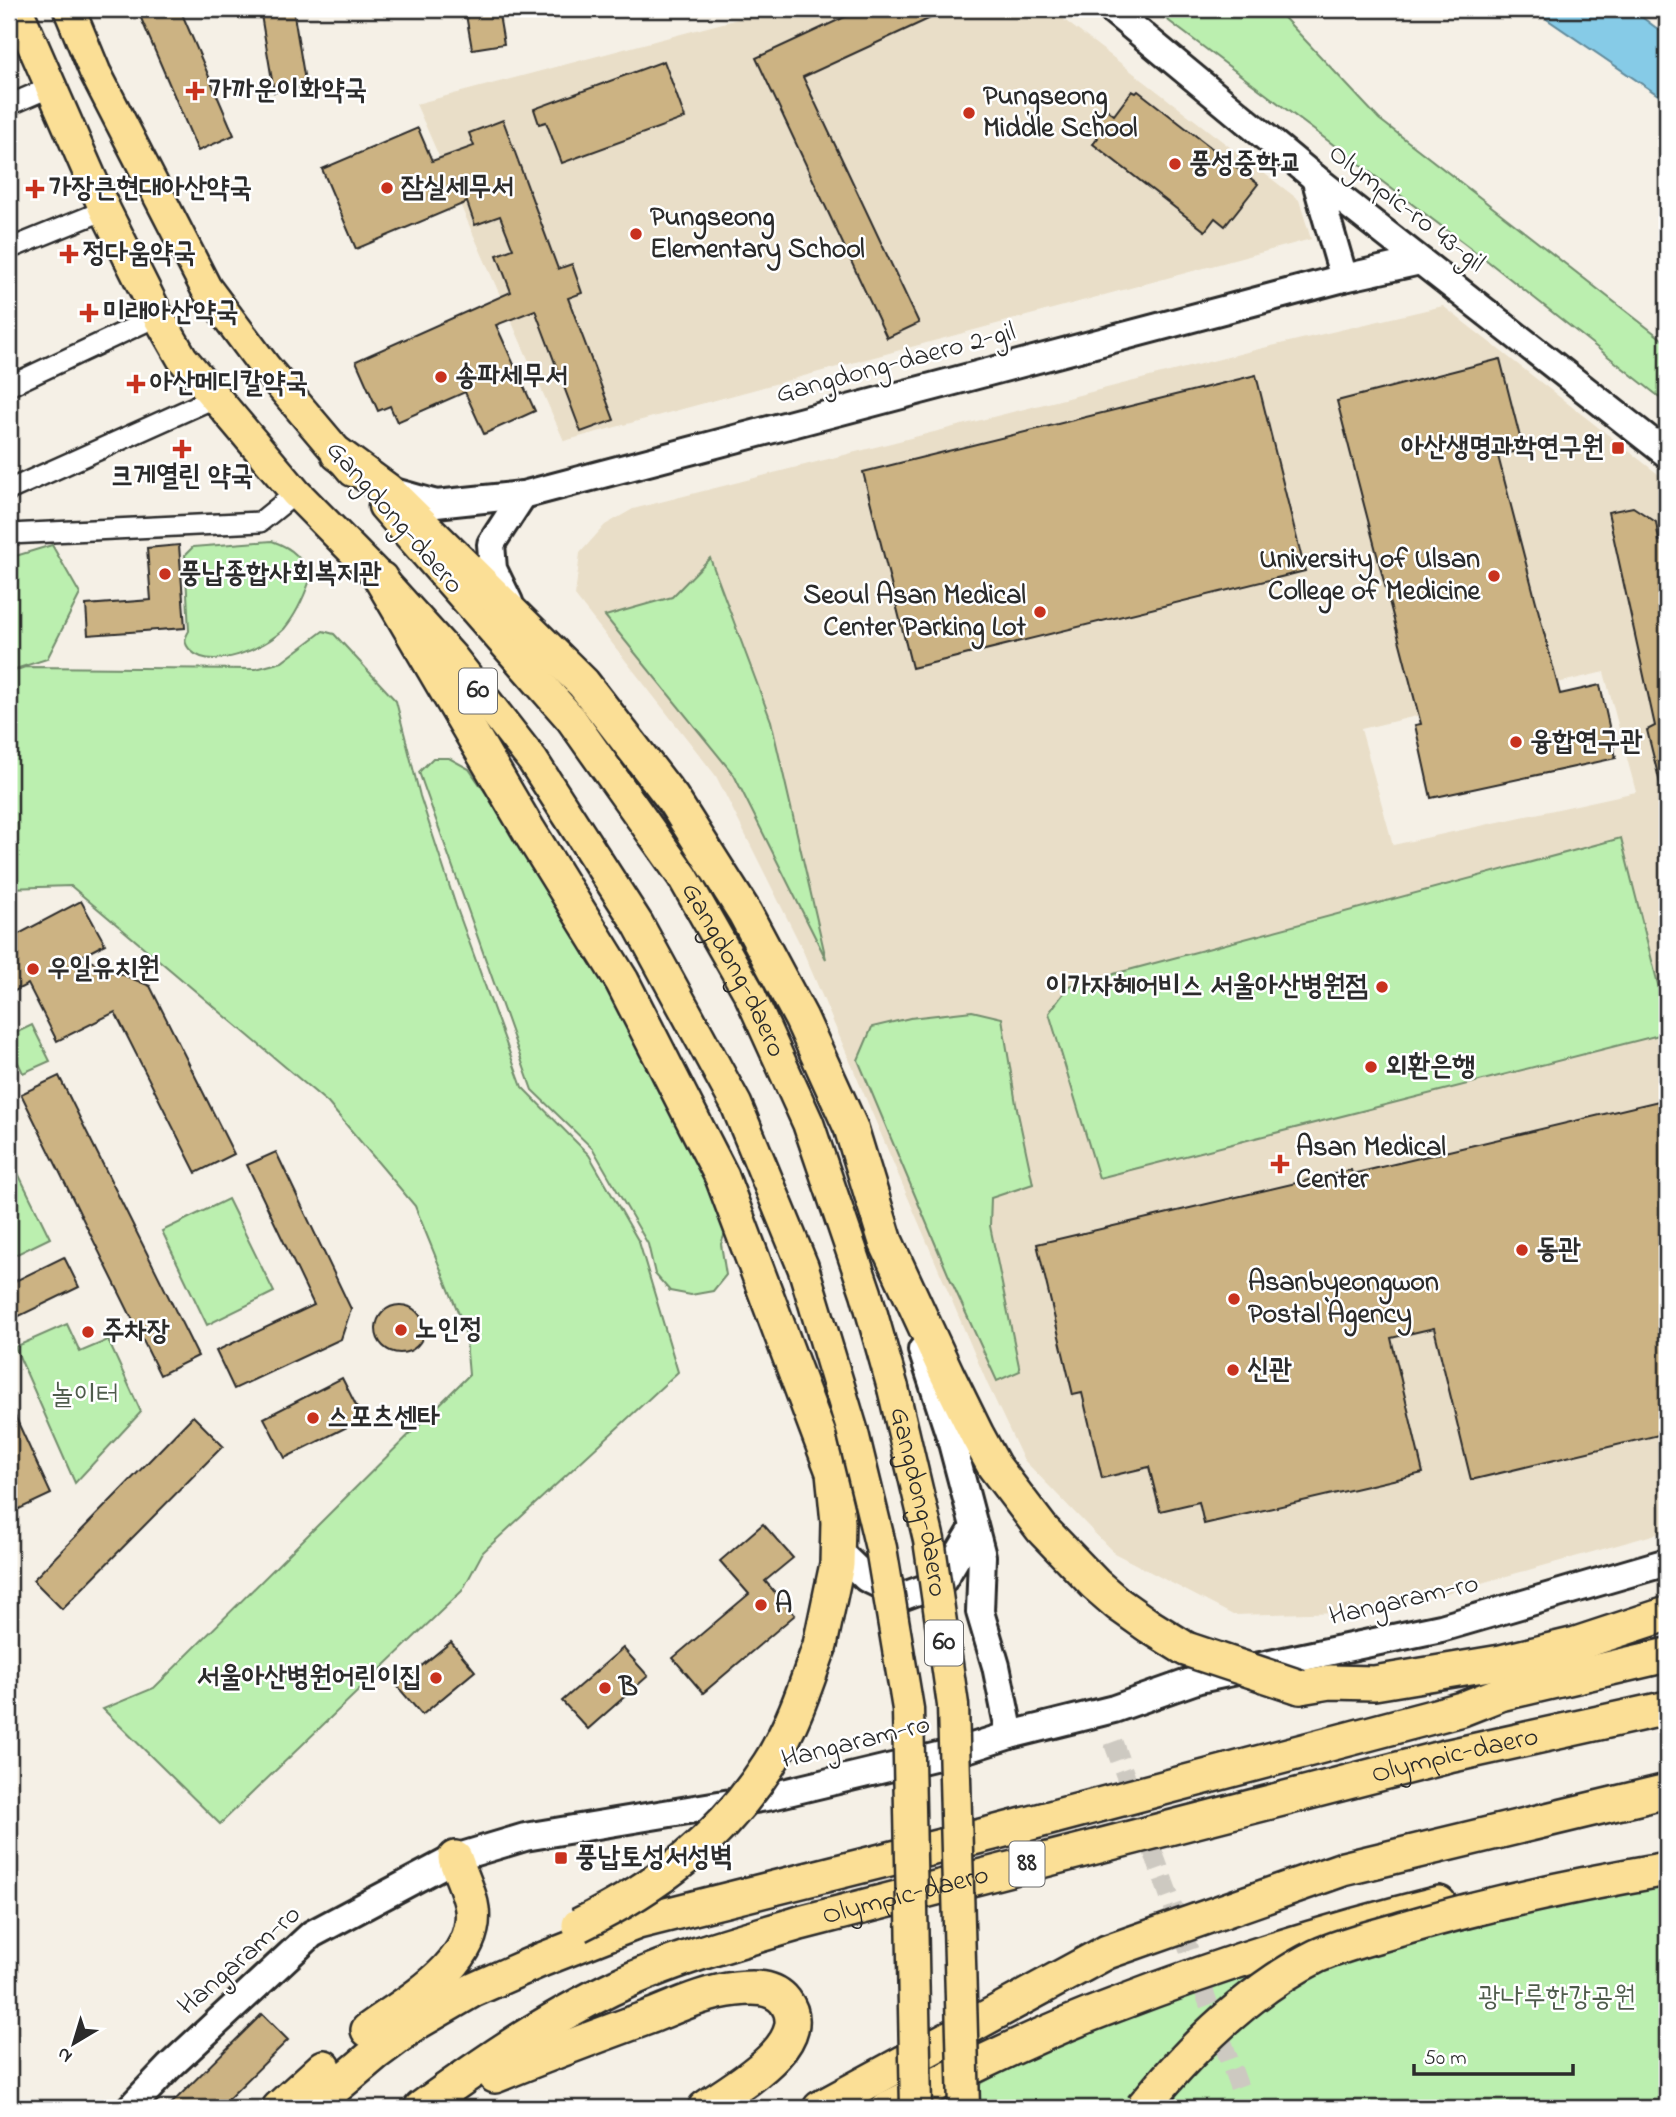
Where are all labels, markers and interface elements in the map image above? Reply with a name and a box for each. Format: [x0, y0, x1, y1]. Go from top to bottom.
place label: 가까운이화약국 [209, 71, 367, 112]
place label: Pungseong Middle School [983, 77, 1138, 150]
marker: 가까운이화약국 [187, 83, 203, 99]
marker: Pungseong Middle School [961, 105, 977, 121]
street label: Olympic-ro 43-gil [1319, 134, 1493, 284]
place label: 풍성중학교 [1189, 144, 1302, 185]
marker: 풍성중학교 [1167, 156, 1183, 172]
place label: 잠실세무서 [401, 168, 514, 209]
place label: 가장큰현대아산약국 [49, 169, 252, 210]
marker: 잠실세무서 [379, 180, 395, 196]
marker: 가장큰현대아산약국 [27, 181, 43, 197]
place label: Pungseong Elementary School [650, 198, 865, 271]
marker: Pungseong Elementary School [628, 226, 644, 242]
place label: 정다움약국 [83, 234, 196, 275]
marker: 정다움약국 [61, 246, 77, 262]
place label: 미래아산약국 [103, 293, 238, 334]
marker: 미래아산약국 [81, 305, 97, 321]
street label: Gangdong-daero 2-gil [772, 312, 1020, 416]
place label: 송파세무서 [455, 357, 568, 398]
place label: 아산메디칼약국 [150, 364, 308, 405]
marker: 송파세무서 [433, 369, 449, 385]
marker: 아산메디칼약국 [128, 376, 144, 392]
place label: 아산생명과학연구원 [1401, 428, 1604, 469]
street label: Gangdong-daero [315, 432, 473, 604]
marker: 아산생명과학연구원 [1610, 440, 1626, 456]
marker: 크게열린 약국 [174, 441, 190, 457]
place label: 크게열린 약국 [111, 457, 253, 498]
place label: University of Ulsan College of Medicine [1259, 540, 1481, 614]
place label: 풍납종합사회복지관 [179, 554, 382, 595]
marker: 풍납종합사회복지관 [157, 566, 173, 582]
marker: University of Ulsan College of Medicine [1486, 568, 1502, 584]
place label: Seoul Asan Medical Center Parking Lot [803, 576, 1027, 650]
marker: Seoul Asan Medical Center Parking Lot [1032, 604, 1048, 620]
road number: 60 [459, 668, 497, 713]
place label: 융합연구관 [1530, 722, 1643, 763]
marker: 융합연구관 [1508, 734, 1524, 750]
street label: Gangdong-daero [670, 875, 796, 1064]
place label: 우일유치원 [47, 949, 160, 990]
marker: 우일유치원 [25, 961, 41, 977]
place label: 이가자헤어비스 서울아산병원점 [1046, 967, 1368, 1008]
marker: 이가자헤어비스 서울아산병원점 [1374, 979, 1390, 995]
place label: 외환은행 [1385, 1047, 1475, 1088]
marker: 외환은행 [1363, 1059, 1379, 1075]
place label: Asan Medical Center [1296, 1128, 1446, 1201]
marker: Asan Medical Center [1270, 1154, 1290, 1174]
place label: 동관 [1536, 1230, 1582, 1271]
marker: 동관 [1514, 1242, 1530, 1258]
place label: Asanbyeongwon Postal Agency [1248, 1263, 1439, 1337]
marker: Asanbyeongwon Postal Agency [1226, 1291, 1242, 1307]
place label: 노인정 [415, 1310, 483, 1351]
place label: 주차장 [102, 1312, 170, 1353]
marker: 노인정 [393, 1322, 409, 1338]
marker: 주차장 [80, 1324, 96, 1340]
place label: 신관 [1247, 1350, 1293, 1391]
marker: 신관 [1225, 1362, 1241, 1378]
park label: 놀이터 [51, 1376, 119, 1417]
place label: 스포츠센타 [327, 1398, 440, 1439]
street label: Gangdong-daero [878, 1403, 958, 1600]
marker: 스포츠센타 [305, 1410, 321, 1426]
street label: Hangaram-ro [1325, 1564, 1483, 1638]
place label: A [775, 1585, 792, 1626]
marker: A [753, 1597, 769, 1613]
road number: 60 [925, 1620, 963, 1666]
place label: 서울아산병원어린이집 [197, 1658, 422, 1699]
place label: B [617, 1668, 638, 1709]
marker: 서울아산병원어린이집 [428, 1670, 444, 1686]
marker: B [597, 1680, 613, 1696]
street label: Hangaram-ro [777, 1705, 935, 1781]
street label: Olympic-daero [1367, 1716, 1542, 1796]
place label: 풍납토성서성벽 [575, 1838, 733, 1879]
road number: 88 [1010, 1842, 1044, 1886]
marker: 풍납토성서성벽 [553, 1850, 569, 1866]
street label: Olympic-daero [818, 1855, 993, 1937]
street label: Hangaram-ro [169, 1896, 311, 2026]
park label: 광나루한강공원 [1478, 1978, 1636, 2019]
north arrow [38, 2008, 108, 2078]
scale bar [1414, 2033, 1573, 2077]
text: N [52, 2040, 78, 2069]
text: 50 m [1424, 2044, 1467, 2074]

